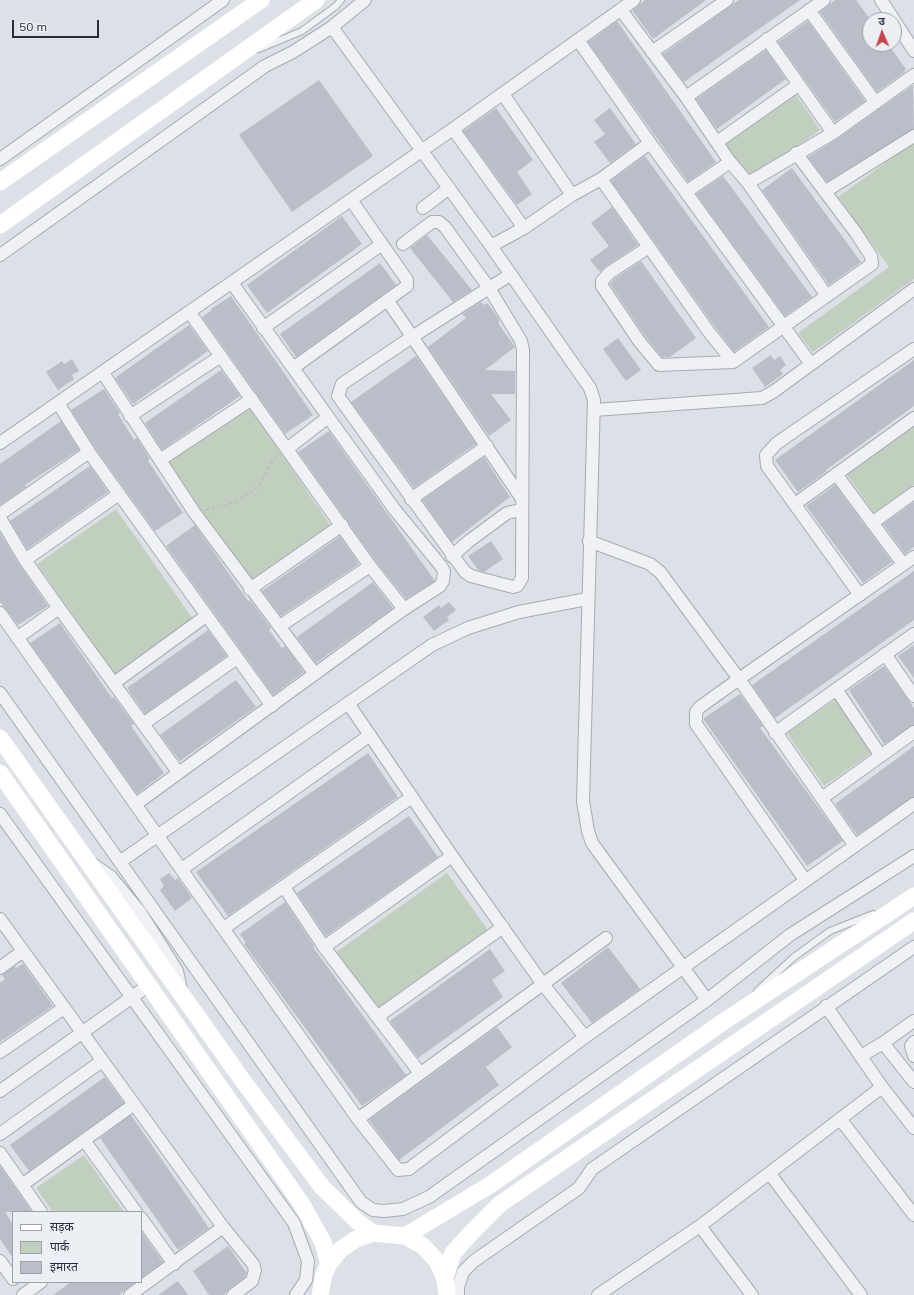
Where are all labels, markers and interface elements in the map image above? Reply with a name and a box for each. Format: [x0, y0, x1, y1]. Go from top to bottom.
scale bar [14, 12, 101, 38]
north arrow [862, 12, 902, 52]
text: उ [878, 14, 885, 28]
text: 50 m [19, 19, 47, 34]
legend [12, 1211, 142, 1283]
text: सड़क [50, 1219, 74, 1234]
text: पार्क [50, 1239, 69, 1254]
text: इमारत [50, 1259, 78, 1274]

